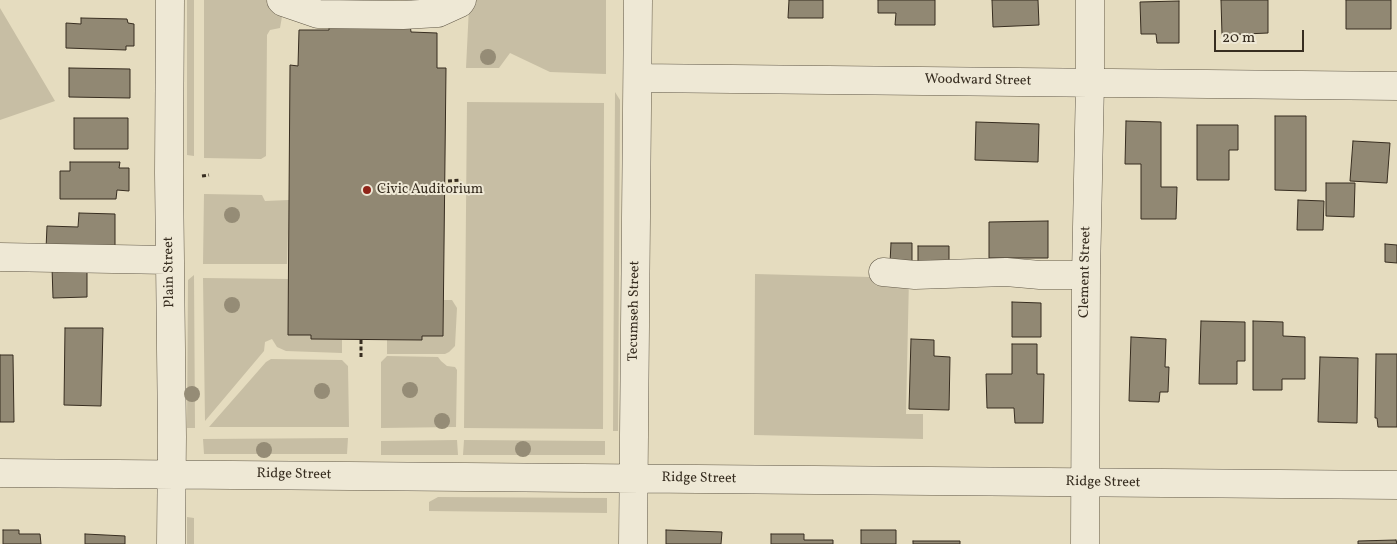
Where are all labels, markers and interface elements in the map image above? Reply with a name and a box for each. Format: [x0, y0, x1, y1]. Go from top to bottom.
scale bar [1217, 20, 1307, 52]
text: 20 m [1222, 28, 1255, 49]
street label: Woodward Street [924, 72, 1032, 90]
place label: Civic Auditorium [377, 182, 483, 198]
marker: Civic Auditorium [361, 184, 373, 196]
street label: Clement Street [1077, 226, 1095, 318]
street label: Plain Street [161, 236, 179, 308]
street label: Tecumseh Street [626, 260, 644, 362]
street label: Ridge Street [256, 466, 332, 484]
street label: Ridge Street [661, 470, 737, 488]
street label: Ridge Street [1065, 474, 1141, 492]

